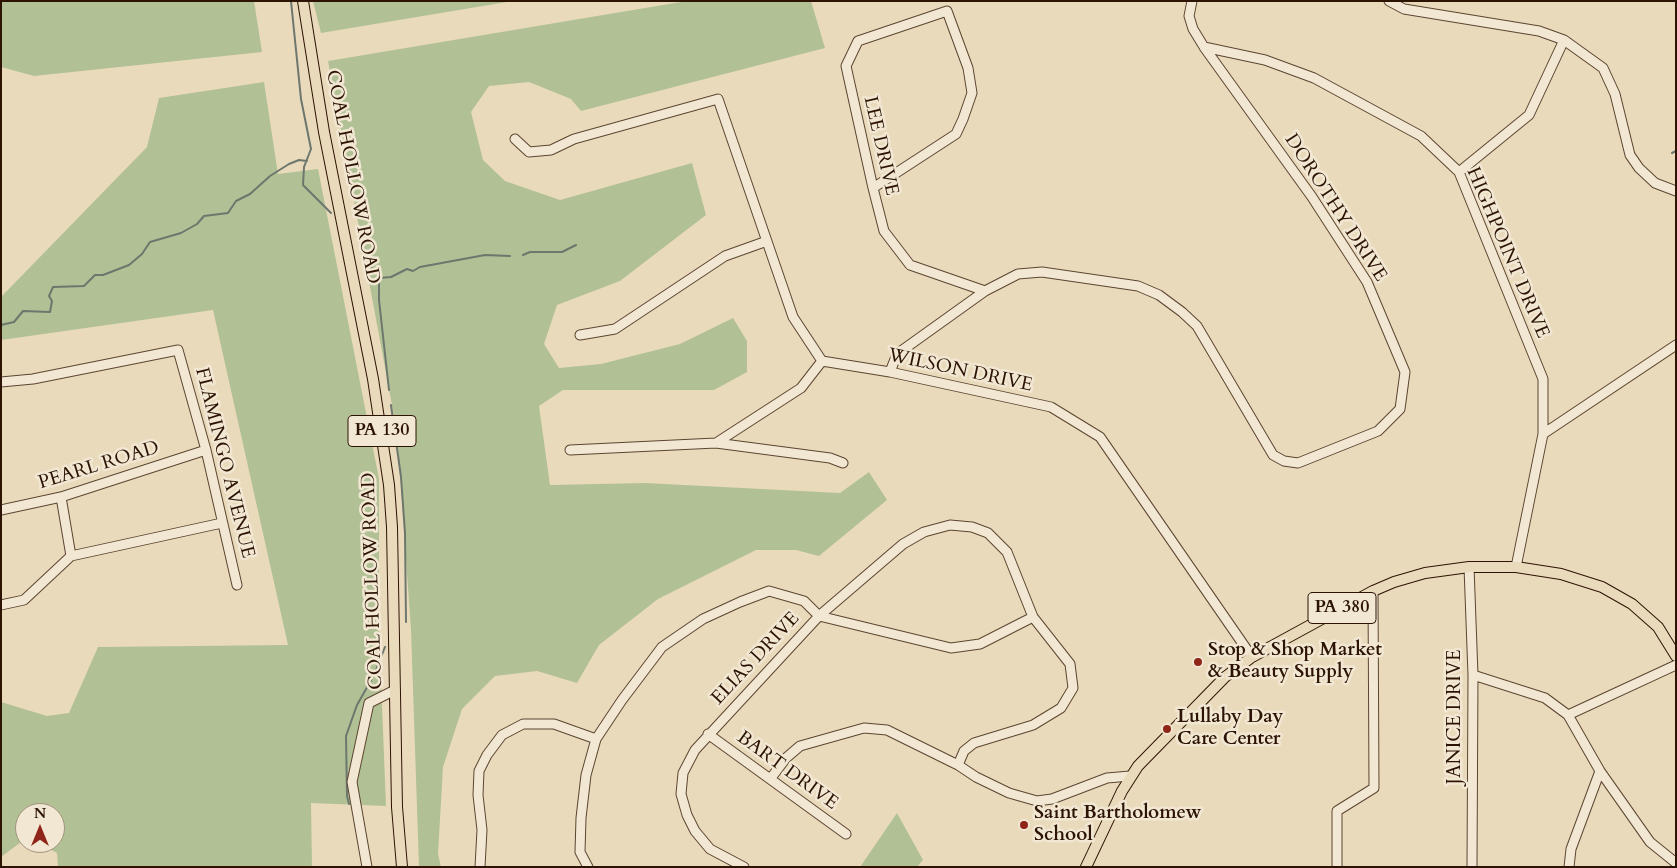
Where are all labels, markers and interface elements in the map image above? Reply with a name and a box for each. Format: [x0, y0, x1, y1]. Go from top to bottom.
street label: COAL HOLLOW ROAD [320, 68, 384, 286]
street label: LEE DRIVE [858, 94, 902, 198]
street label: DOROTHY DRIVE [1279, 130, 1391, 286]
street label: HIGHPOINT DRIVE [1461, 164, 1553, 342]
street label: WILSON DRIVE [886, 345, 1034, 397]
street label: FLAMINGO AVENUE [189, 365, 259, 561]
road number: PA 130 [348, 416, 416, 446]
street label: PEARL ROAD [36, 437, 162, 495]
street label: COAL HOLLOW ROAD [358, 472, 388, 690]
road number: PA 380 [1308, 592, 1376, 624]
street label: ELIAS DRIVE [707, 608, 805, 710]
place label: Stop & Shop Market & Beauty Supply [1208, 640, 1382, 684]
street label: JANICE DRIVE [1445, 650, 1467, 784]
marker: Stop & Shop Market & Beauty Supply [1192, 656, 1204, 668]
place label: Lullaby Day Care Center [1177, 707, 1283, 751]
marker: Lullaby Day Care Center [1161, 723, 1173, 735]
street label: BART DRIVE [732, 727, 842, 815]
north arrow [15, 803, 65, 853]
place label: Saint Bartholomew School [1034, 803, 1201, 847]
text: N [34, 804, 46, 823]
marker: Saint Bartholomew School [1018, 819, 1030, 831]

